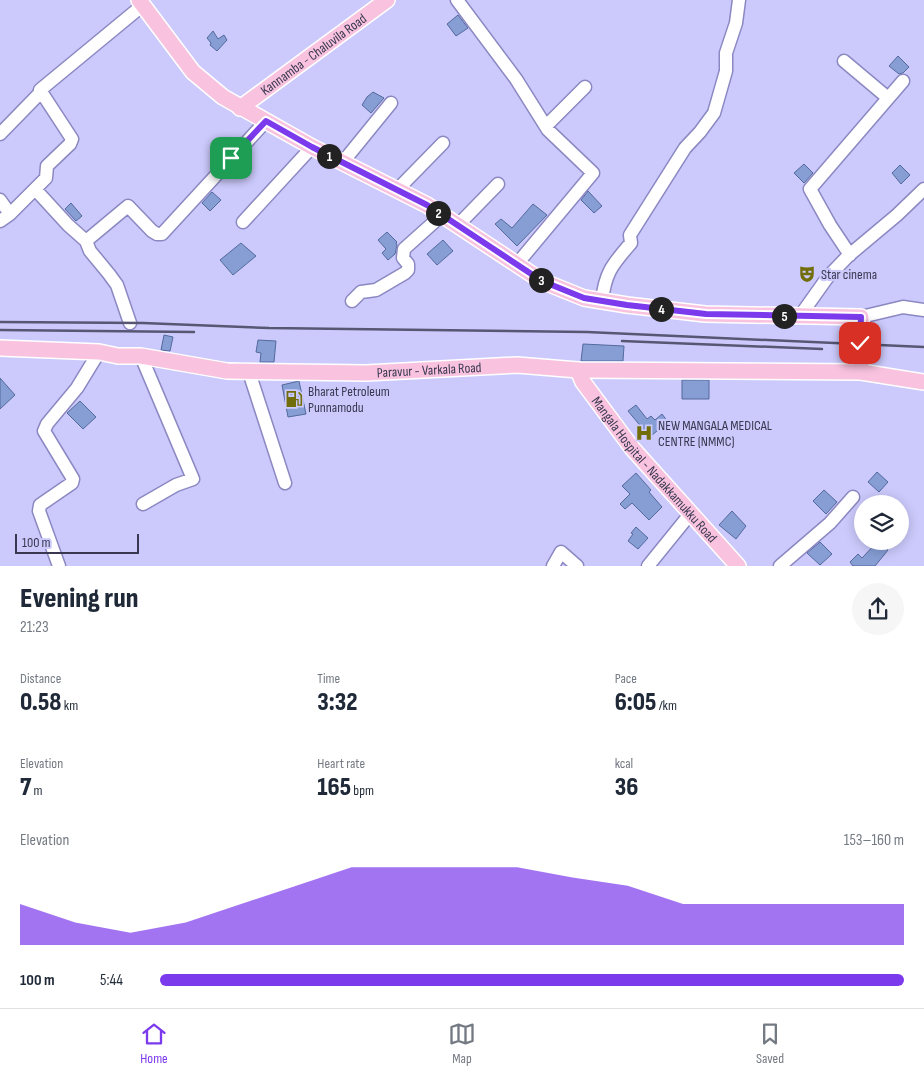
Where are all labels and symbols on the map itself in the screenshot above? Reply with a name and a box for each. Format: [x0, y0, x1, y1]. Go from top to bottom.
street label: Kannamba - Chaluvila Road [257, 10, 370, 99]
pin [210, 137, 252, 179]
pin: 1 [316, 144, 342, 168]
pin: 2 [426, 200, 450, 226]
theatre icon: Star cinema [797, 264, 817, 284]
place label: Star cinema [821, 266, 877, 283]
pin: 3 [528, 268, 554, 292]
pin: 4 [648, 296, 674, 322]
pin: 5 [772, 304, 796, 328]
pin [839, 322, 881, 364]
street label: Paravur - Varkala Road [376, 358, 482, 381]
place label: Bharat Petroleum Punnamodu [308, 383, 390, 416]
fuel station icon: Bharat Petroleum Punnamodu [284, 389, 304, 409]
street label: Mangala Hospital - Nadakkamukku Road [588, 393, 721, 546]
place label: NEW MANGALA MEDICAL CENTRE (NMMC) [658, 417, 772, 450]
hospital icon: NEW MANGALA MEDICAL CENTRE (NMMC) [634, 423, 654, 443]
scale bar [15, 530, 139, 554]

